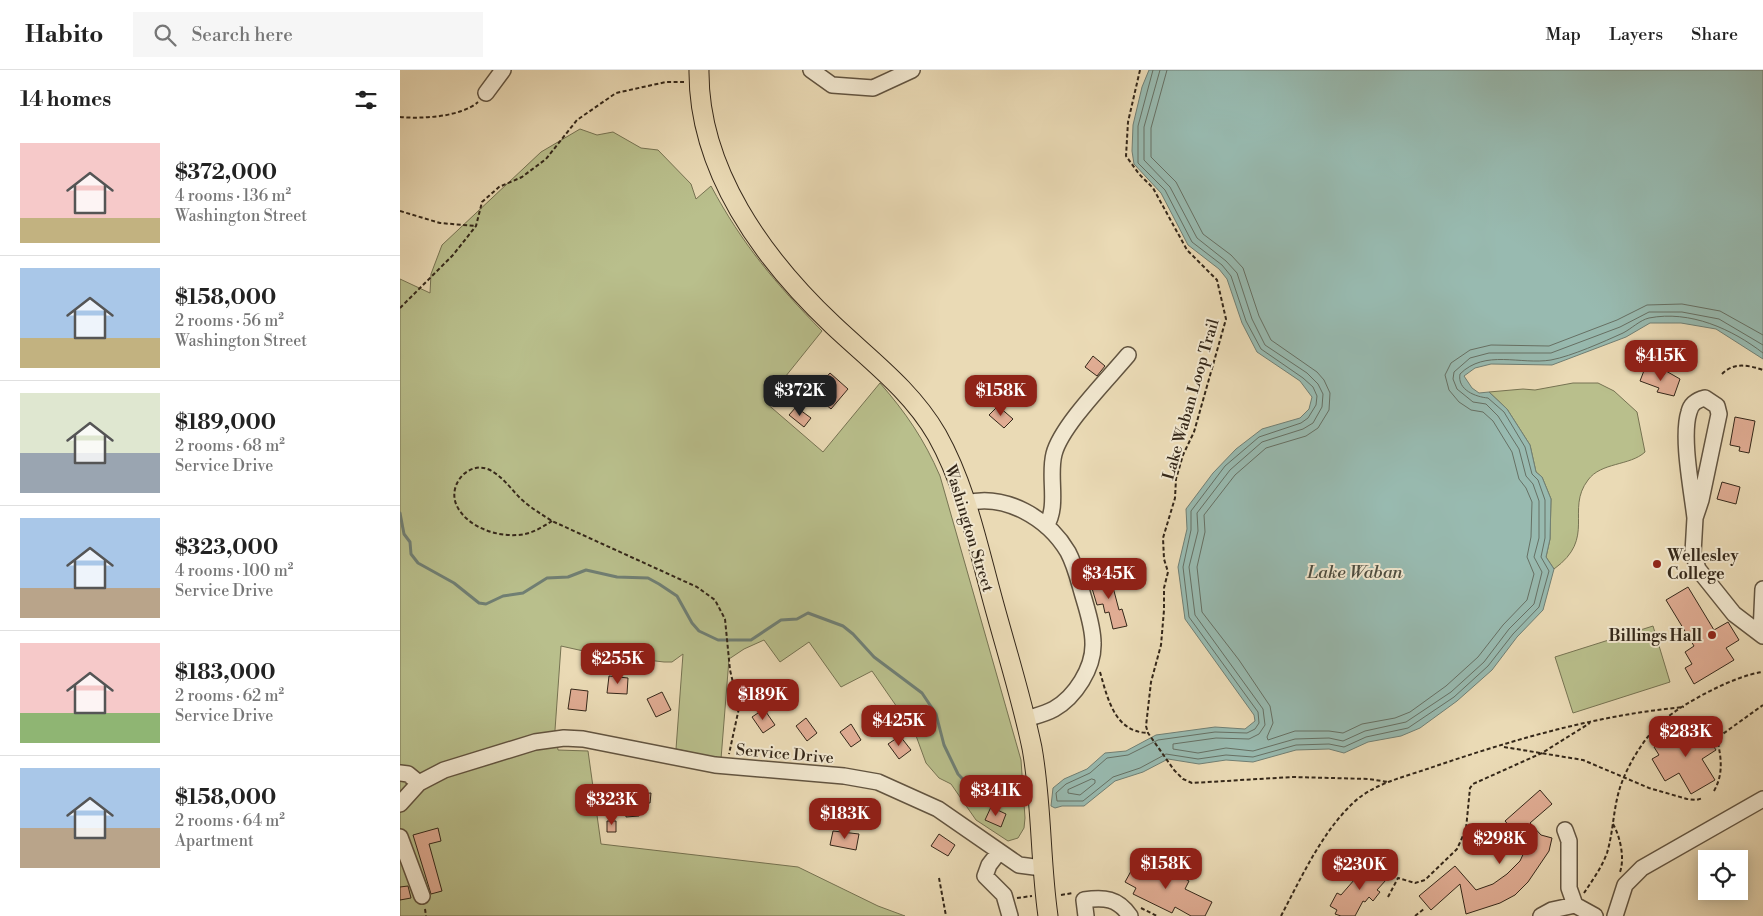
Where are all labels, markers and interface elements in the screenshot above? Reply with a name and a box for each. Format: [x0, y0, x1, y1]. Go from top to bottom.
search box [133, 12, 483, 57]
text: Habito [25, 20, 103, 50]
icon: search [151, 21, 179, 49]
text: Search here [191, 23, 293, 47]
text: Map [1546, 23, 1581, 46]
text: Layers [1609, 23, 1663, 46]
text: Share [1691, 23, 1738, 46]
icon: filters [352, 86, 380, 114]
text: 14 homes [20, 87, 111, 113]
text: $372,000 [175, 160, 277, 186]
icon: home [60, 163, 120, 223]
text: 4 rooms · 136 m² [175, 186, 291, 206]
text: Washington Street [175, 206, 307, 226]
text: $158,000 [175, 285, 276, 311]
icon: home [60, 288, 120, 348]
text: 2 rooms · 56 m² [175, 311, 284, 331]
street label: Lake Waban Loop Trail [1158, 316, 1224, 482]
text: Washington Street [175, 331, 307, 351]
pin: $415K [1626, 340, 1696, 382]
text: $415K [1636, 346, 1686, 366]
pin: $372K [765, 374, 835, 417]
pin: $158K [966, 374, 1036, 417]
text: $372K [775, 381, 825, 401]
text: $158K [976, 381, 1026, 401]
text: $189,000 [175, 410, 276, 436]
icon: home [60, 413, 120, 473]
text: 2 rooms · 68 m² [175, 436, 285, 456]
text: Service Drive [175, 456, 273, 476]
street label: Washington Street [940, 461, 998, 595]
text: $323,000 [175, 535, 278, 561]
icon: home [60, 538, 120, 598]
place label: Wellesley College [1666, 546, 1739, 584]
pin: $345K [1074, 558, 1144, 600]
marker: Wellesley College [1651, 558, 1663, 570]
text: 4 rooms · 100 m² [175, 561, 293, 581]
water label: Lake Waban [1306, 561, 1404, 584]
text: $345K [1082, 564, 1136, 584]
text: Service Drive [175, 581, 273, 601]
place label: Billings Hall [1609, 626, 1703, 646]
marker: Billings Hall [1706, 629, 1718, 641]
pin: $255K [583, 642, 653, 685]
text: $255K [592, 649, 644, 669]
text: $183,000 [175, 660, 276, 686]
icon: home [60, 663, 120, 723]
pin: $189K [728, 678, 798, 721]
text: $189K [738, 685, 788, 705]
text: 2 rooms · 62 m² [175, 686, 284, 706]
pin: $425K [864, 704, 934, 747]
text: Service Drive [175, 706, 273, 726]
text: $425K [872, 711, 926, 731]
pin: $283K [1651, 716, 1721, 758]
text: $283K [1660, 722, 1712, 742]
street label: Service Drive [735, 740, 835, 768]
pin: $341K [961, 774, 1031, 817]
text: $341K [971, 781, 1021, 801]
pin: $323K [577, 784, 647, 826]
text: $158,000 [175, 785, 276, 811]
icon: home [60, 788, 120, 848]
text: $323K [586, 790, 638, 810]
pin: $183K [810, 798, 880, 840]
text: $183K [820, 804, 870, 824]
text: 2 rooms · 64 m² [175, 811, 285, 831]
pin: $298K [1465, 822, 1535, 865]
text: $298K [1474, 829, 1526, 849]
text: Apartment [175, 831, 254, 851]
pin: $158K [1131, 848, 1201, 890]
pin: $230K [1325, 848, 1395, 891]
map controls [1698, 850, 1748, 900]
button: locate [1698, 850, 1748, 900]
text: $158K [1141, 854, 1191, 874]
text: $230K [1333, 855, 1387, 875]

